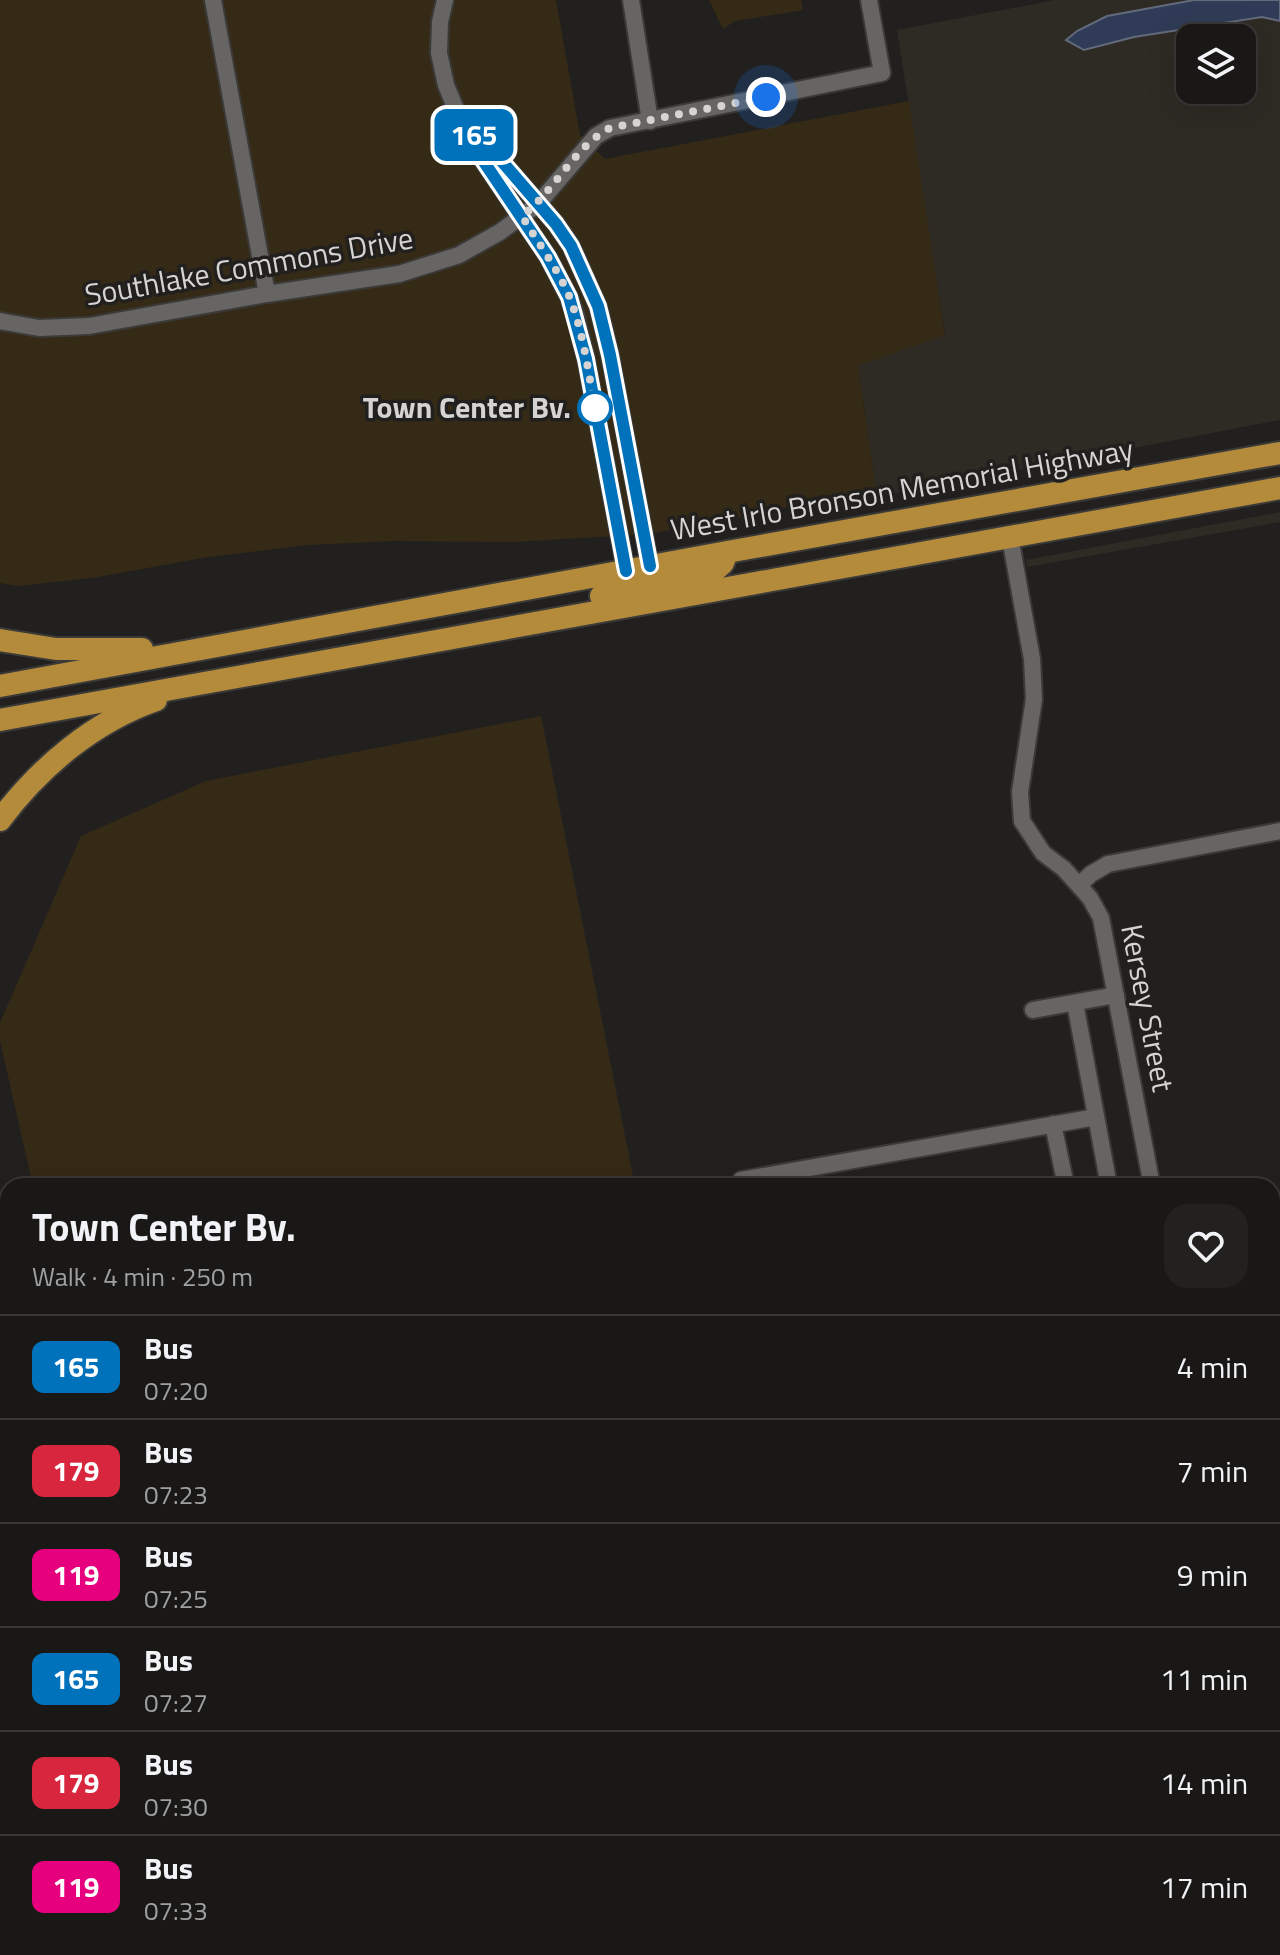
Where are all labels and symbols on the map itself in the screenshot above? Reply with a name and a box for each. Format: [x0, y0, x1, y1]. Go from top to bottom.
your location [746, 77, 786, 117]
line badge: 165 [428, 109, 520, 161]
street label: Southlake Commons Drive [81, 214, 417, 318]
place label: Town Center Bv. [363, 384, 571, 430]
marker: Town Center Bv. [578, 391, 612, 425]
street label: West Irlo Bronson Memorial Highway [667, 426, 1137, 552]
street label: Kersey Street [1109, 920, 1187, 1096]

